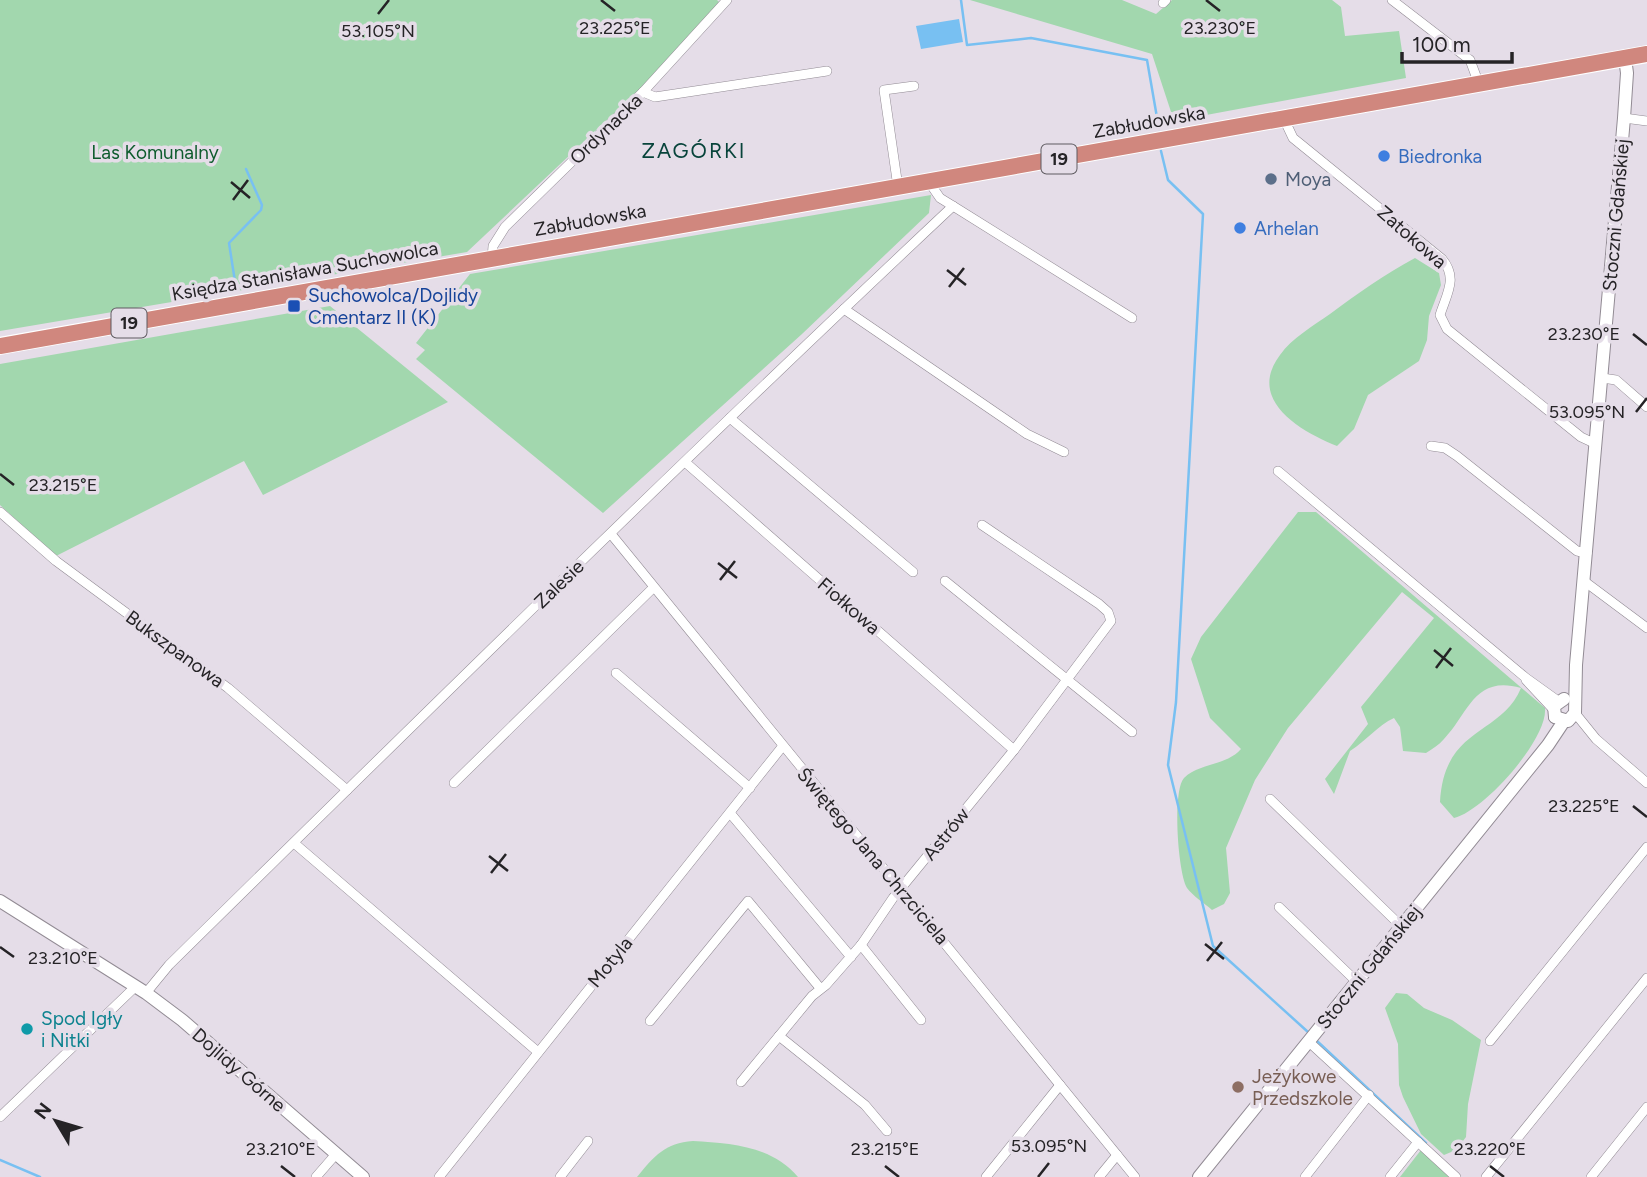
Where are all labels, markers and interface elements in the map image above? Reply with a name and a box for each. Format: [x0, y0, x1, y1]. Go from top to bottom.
text: 23.225°E [579, 17, 651, 39]
text: 23.230°E [1184, 17, 1256, 39]
text: 53.105°N [341, 20, 415, 42]
scale bar [1402, 21, 1512, 65]
text: 100 m [1412, 32, 1471, 57]
street label: Ordynacka [565, 89, 647, 169]
street label: Zabłudowska [1091, 101, 1207, 143]
district label: ZAGÓRKI [641, 138, 747, 163]
street label: Stoczni Gdańskiej [1598, 138, 1634, 292]
park label: Las Komunalny [91, 141, 219, 164]
road number: 19 [1042, 144, 1076, 174]
place label: Biedronka [1398, 145, 1482, 168]
marker: Biedronka [1376, 148, 1392, 164]
place label: Moya [1285, 168, 1331, 191]
marker: Moya [1263, 171, 1279, 187]
street label: Zabłudowska [532, 199, 648, 241]
street label: Zatokowa [1373, 201, 1451, 273]
place label: Arhelan [1254, 217, 1319, 240]
marker: Arhelan [1232, 220, 1248, 236]
street label: Księdza Stanisława Suchowolca [170, 236, 440, 306]
place label: Suchowolca/Dojlidy Cmentarz II (K) [308, 284, 478, 329]
marker: Suchowolca/Dojlidy Cmentarz II (K) [286, 298, 302, 314]
road number: 19 [111, 309, 146, 338]
text: 23.230°E [1548, 323, 1620, 345]
text: 53.095°N [1549, 401, 1625, 423]
text: 23.215°E [29, 474, 97, 496]
street label: Zalesie [529, 555, 589, 613]
street label: Fiołkowa [813, 573, 885, 639]
street label: Bukszpanowa [121, 606, 229, 692]
street label: Świętego Jana Chrzciciela [792, 763, 954, 949]
text: 23.225°E [1548, 795, 1620, 817]
street label: Astrów [918, 803, 974, 865]
street label: Stoczni Gdańskiej [1312, 900, 1426, 1034]
street label: Motyla [583, 932, 637, 992]
text: 23.210°E [28, 947, 98, 969]
place label: Spod Igły i Nitki [41, 1007, 122, 1052]
marker: Spod Igły i Nitki [19, 1021, 35, 1037]
street label: Dojlidy Górne [187, 1023, 291, 1117]
place label: Jeżykowe Przedszkole [1252, 1065, 1353, 1110]
marker: Jeżykowe Przedszkole [1230, 1079, 1246, 1095]
north arrow [21, 1086, 91, 1156]
text: N [29, 1098, 57, 1124]
text: 53.095°N [1011, 1135, 1087, 1157]
text: 23.210°E [246, 1138, 316, 1160]
text: 23.215°E [851, 1138, 919, 1160]
text: 23.220°E [1454, 1138, 1526, 1160]

